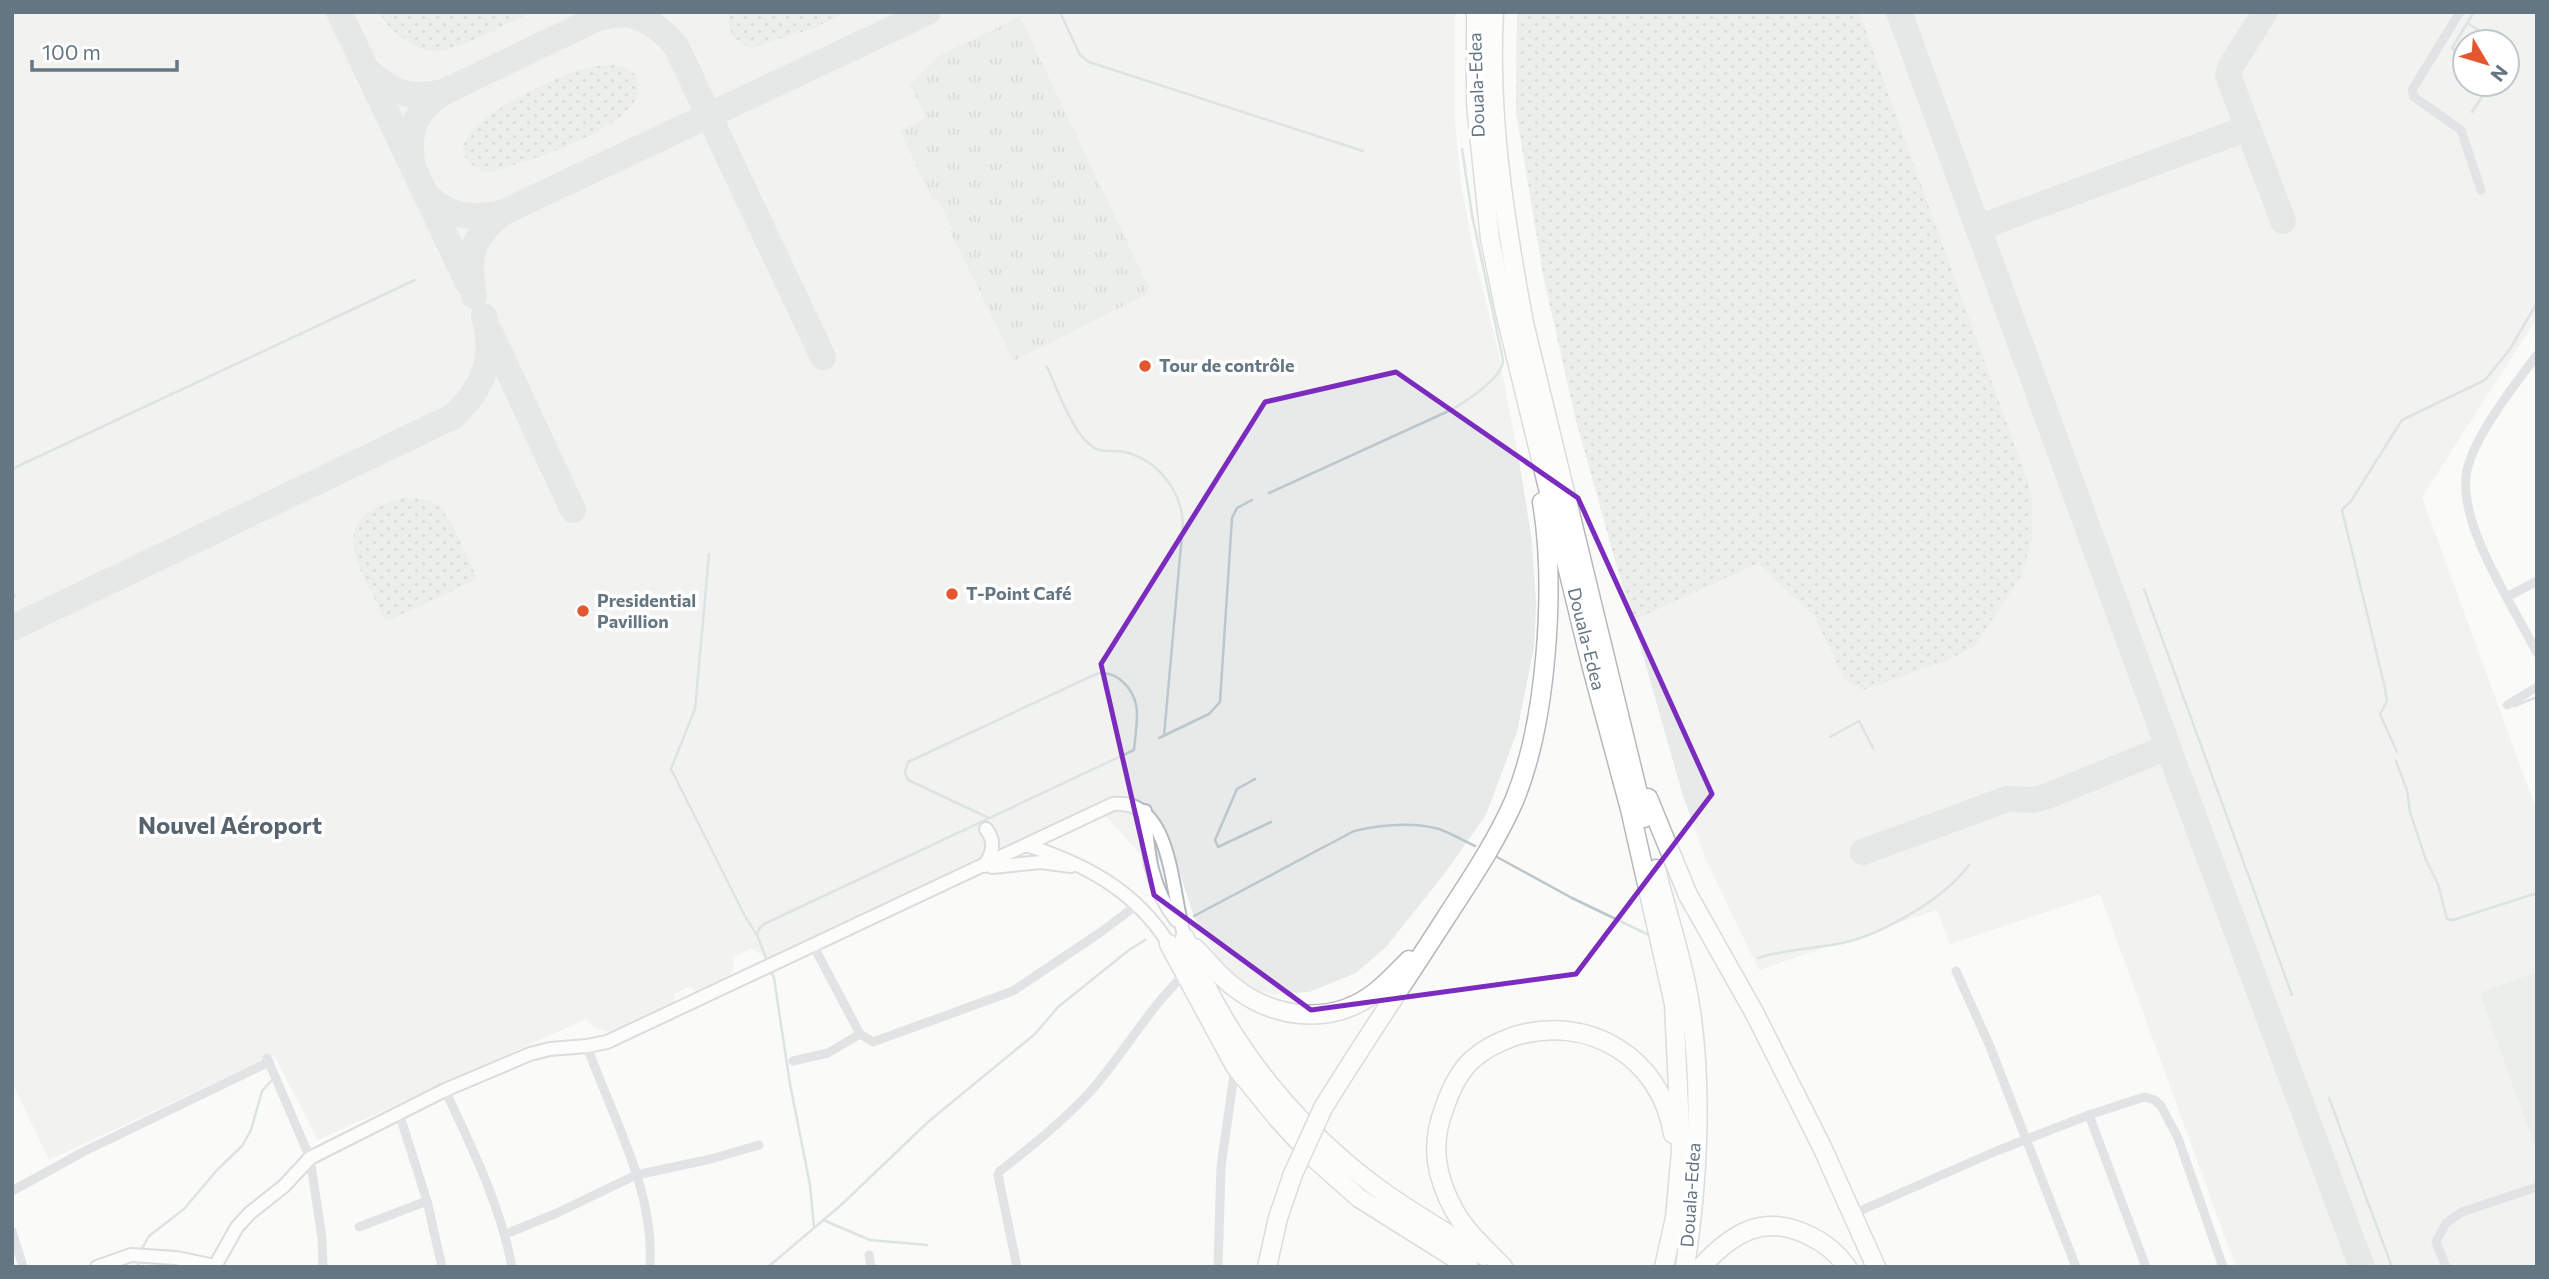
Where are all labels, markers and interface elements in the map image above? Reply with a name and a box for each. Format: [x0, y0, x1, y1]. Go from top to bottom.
scale bar [32, 28, 177, 72]
north arrow [2451, 28, 2521, 98]
street label: Douala-Edea [1463, 32, 1489, 138]
text: 100 m [42, 39, 101, 64]
text: N [2486, 61, 2513, 86]
place label: Tour de contrôle [1159, 354, 1294, 376]
marker: Tour de contrôle [1137, 358, 1153, 374]
place label: T-Point Café [966, 582, 1072, 604]
street label: Douala-Edea [1564, 585, 1610, 692]
marker: T-Point Café [944, 586, 960, 602]
place label: Presidential Pavillion [597, 589, 696, 632]
marker: Presidential Pavillion [575, 603, 591, 619]
district label: Nouvel Aéroport [138, 810, 322, 839]
street label: Douala-Edea [1675, 1142, 1705, 1248]

